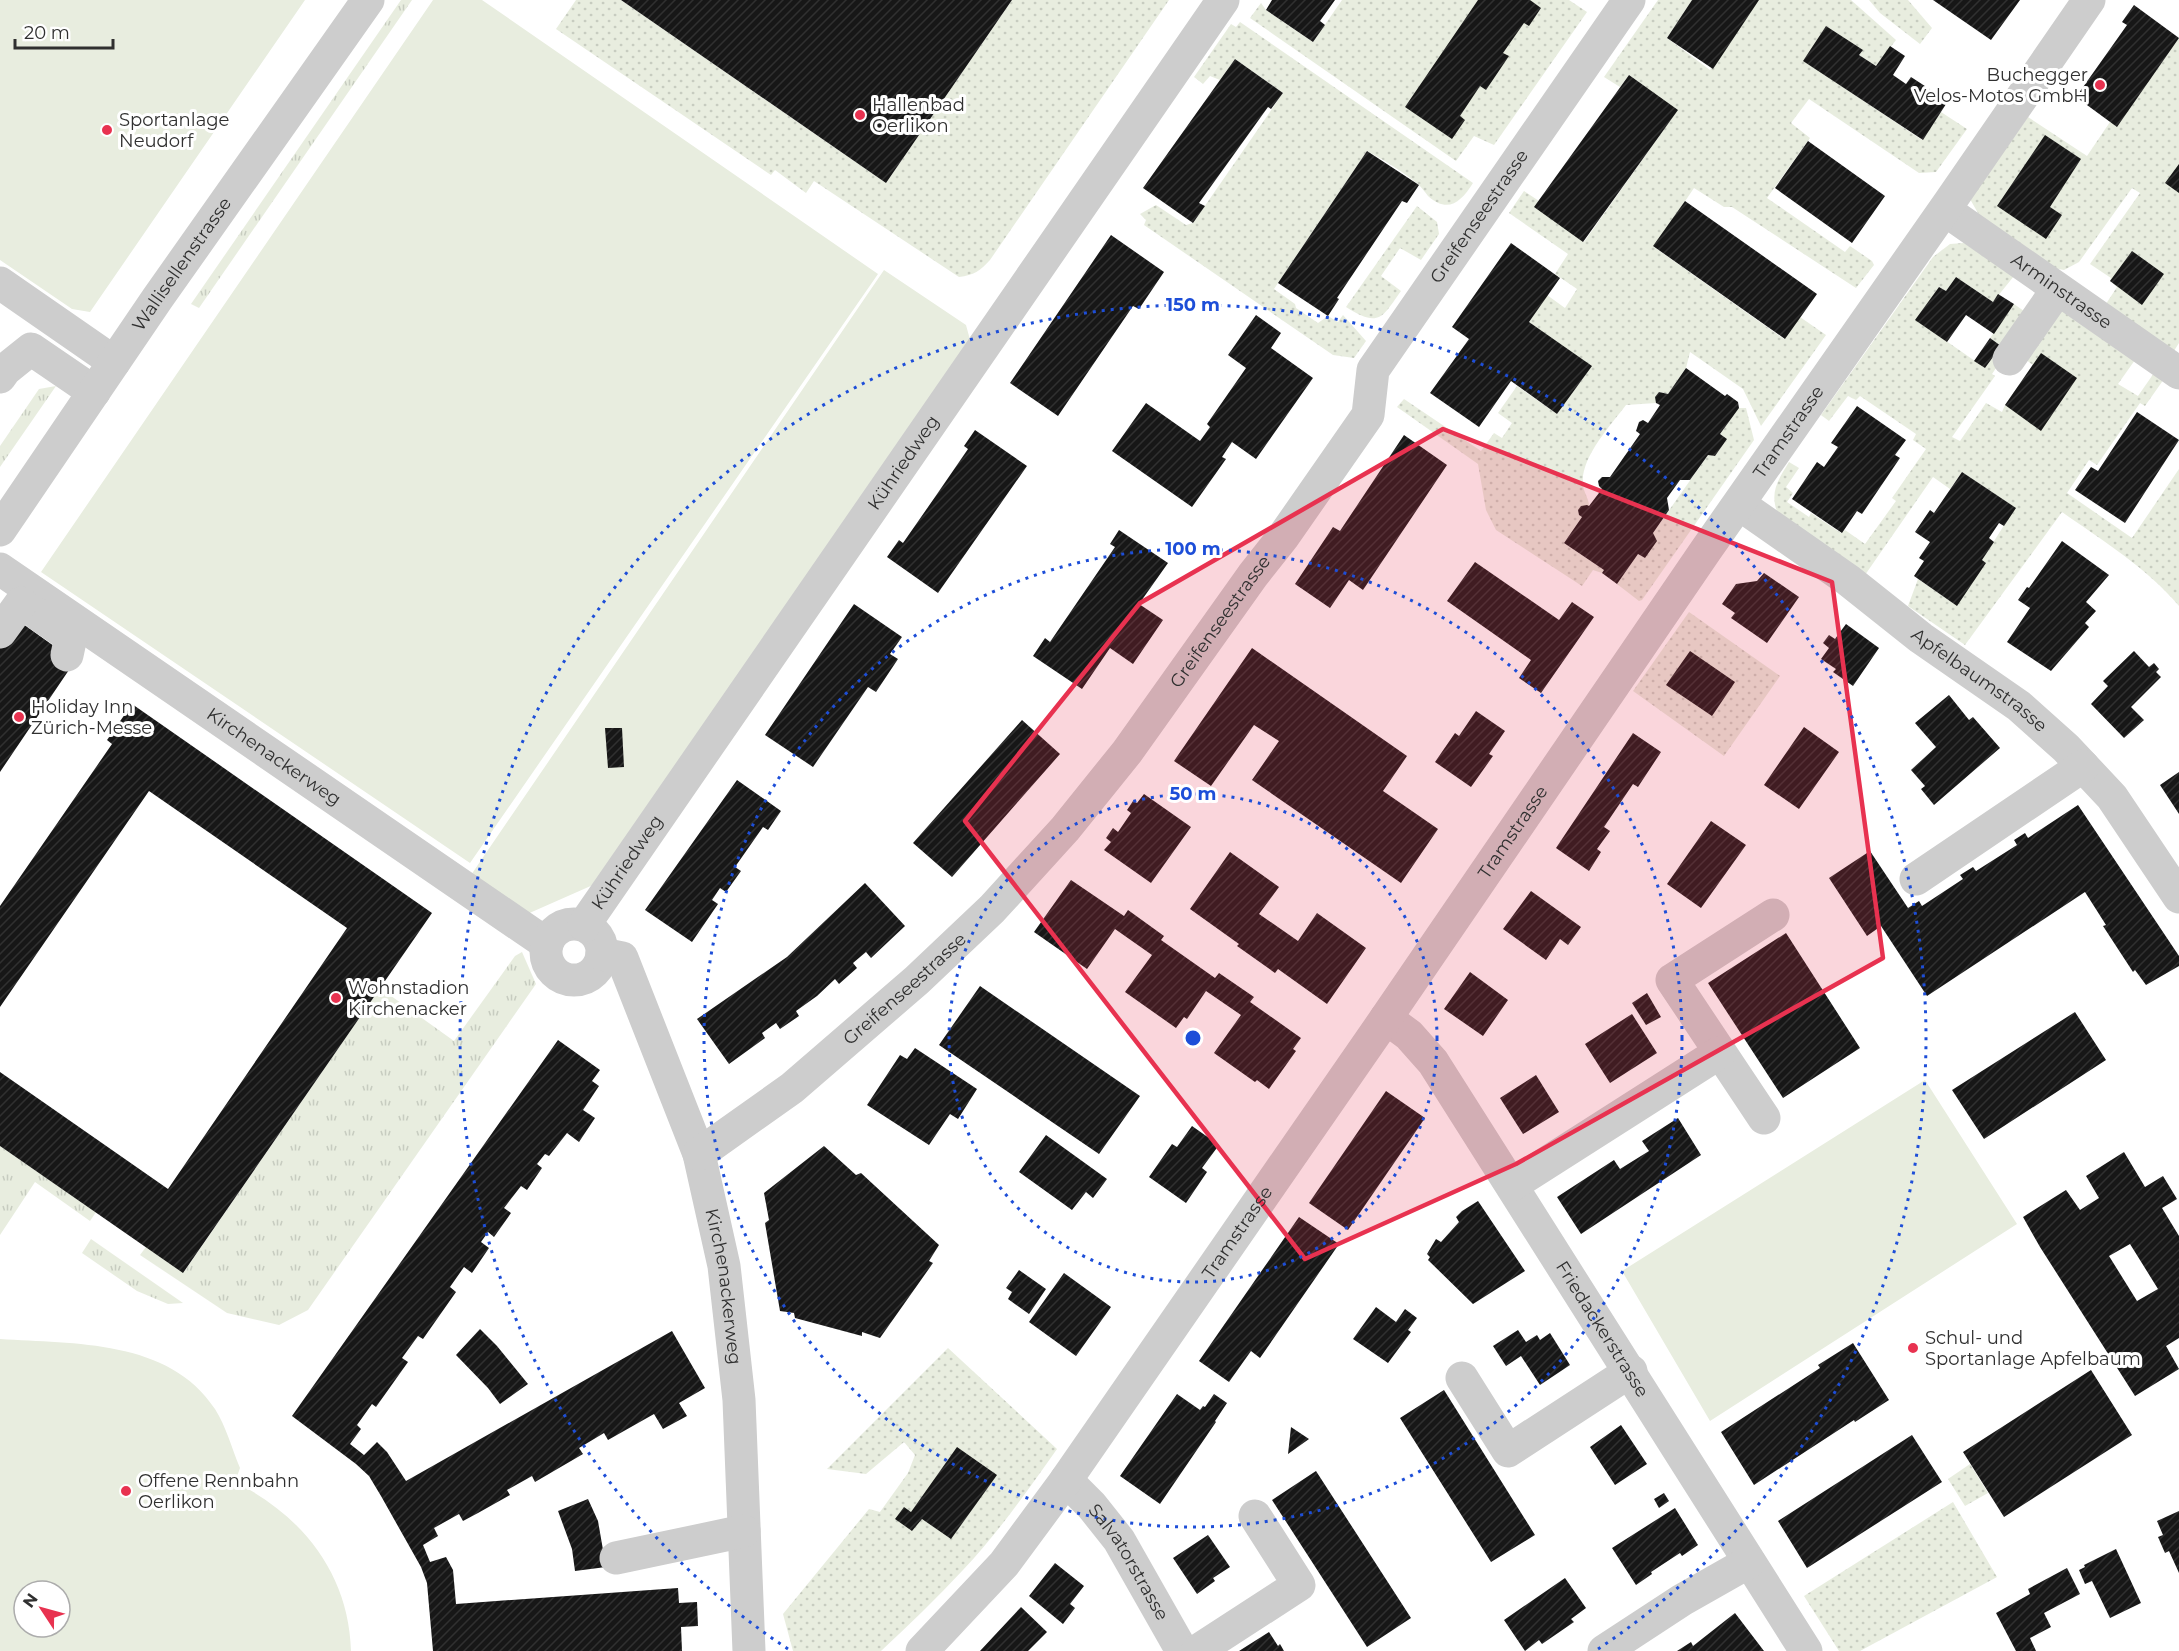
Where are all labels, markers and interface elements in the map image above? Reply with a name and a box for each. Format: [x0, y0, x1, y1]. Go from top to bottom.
scale bar [15, 12, 112, 50]
text: 20 m [24, 22, 70, 44]
place label: Buchegger Velos-Motos GmbH [1914, 64, 2088, 107]
marker: Buchegger Velos-Motos GmbH [2093, 78, 2107, 92]
place label: Hallenbad Oerlikon [872, 94, 965, 137]
marker: Hallenbad Oerlikon [853, 108, 867, 122]
place label: Sportanlage Neudorf [119, 109, 230, 152]
marker: Sportanlage Neudorf [100, 123, 114, 137]
street label: Greifenseestrasse [1425, 145, 1533, 288]
street label: Wallisellenstrasse [127, 193, 236, 335]
street label: Arminstrasse [2007, 248, 2116, 334]
text: 150 m [1166, 294, 1220, 316]
street label: Tramstrasse [1749, 381, 1829, 483]
street label: Kühriedweg [863, 411, 944, 514]
text: 100 m [1165, 538, 1221, 560]
street label: Greifenseestrasse [1165, 551, 1275, 692]
street label: Apfelbaumstrasse [1907, 624, 2052, 737]
place label: Holiday Inn Zürich-Messe [31, 696, 152, 739]
street label: Kirchenackerweg [202, 703, 345, 810]
marker: Holiday Inn Zürich-Messe [12, 710, 26, 724]
street label: Tramstrasse [1473, 781, 1553, 883]
text: 50 m [1170, 783, 1216, 805]
street label: Kühriedweg [587, 811, 668, 914]
street label: Greifenseestrasse [839, 928, 971, 1050]
place label: Wohnstadion Kirchenacker [348, 977, 469, 1020]
marker: Wohnstadion Kirchenacker [329, 991, 343, 1005]
centre of rings [1183, 1028, 1203, 1048]
street label: Tramstrasse [1198, 1182, 1277, 1283]
street label: Kirchenackerweg [700, 1206, 746, 1366]
street label: Friedackerstrasse [1551, 1257, 1654, 1402]
place label: Schul- und Sportanlage Apfelbaum [1925, 1327, 2141, 1370]
marker: Schul- und Sportanlage Apfelbaum [1906, 1341, 1920, 1355]
place label: Offene Rennbahn Oerlikon [138, 1470, 299, 1513]
marker: Offene Rennbahn Oerlikon [119, 1484, 133, 1498]
street label: Salvatorstrasse [1084, 1499, 1173, 1624]
north arrow [12, 1579, 72, 1639]
text: N [19, 1590, 42, 1611]

